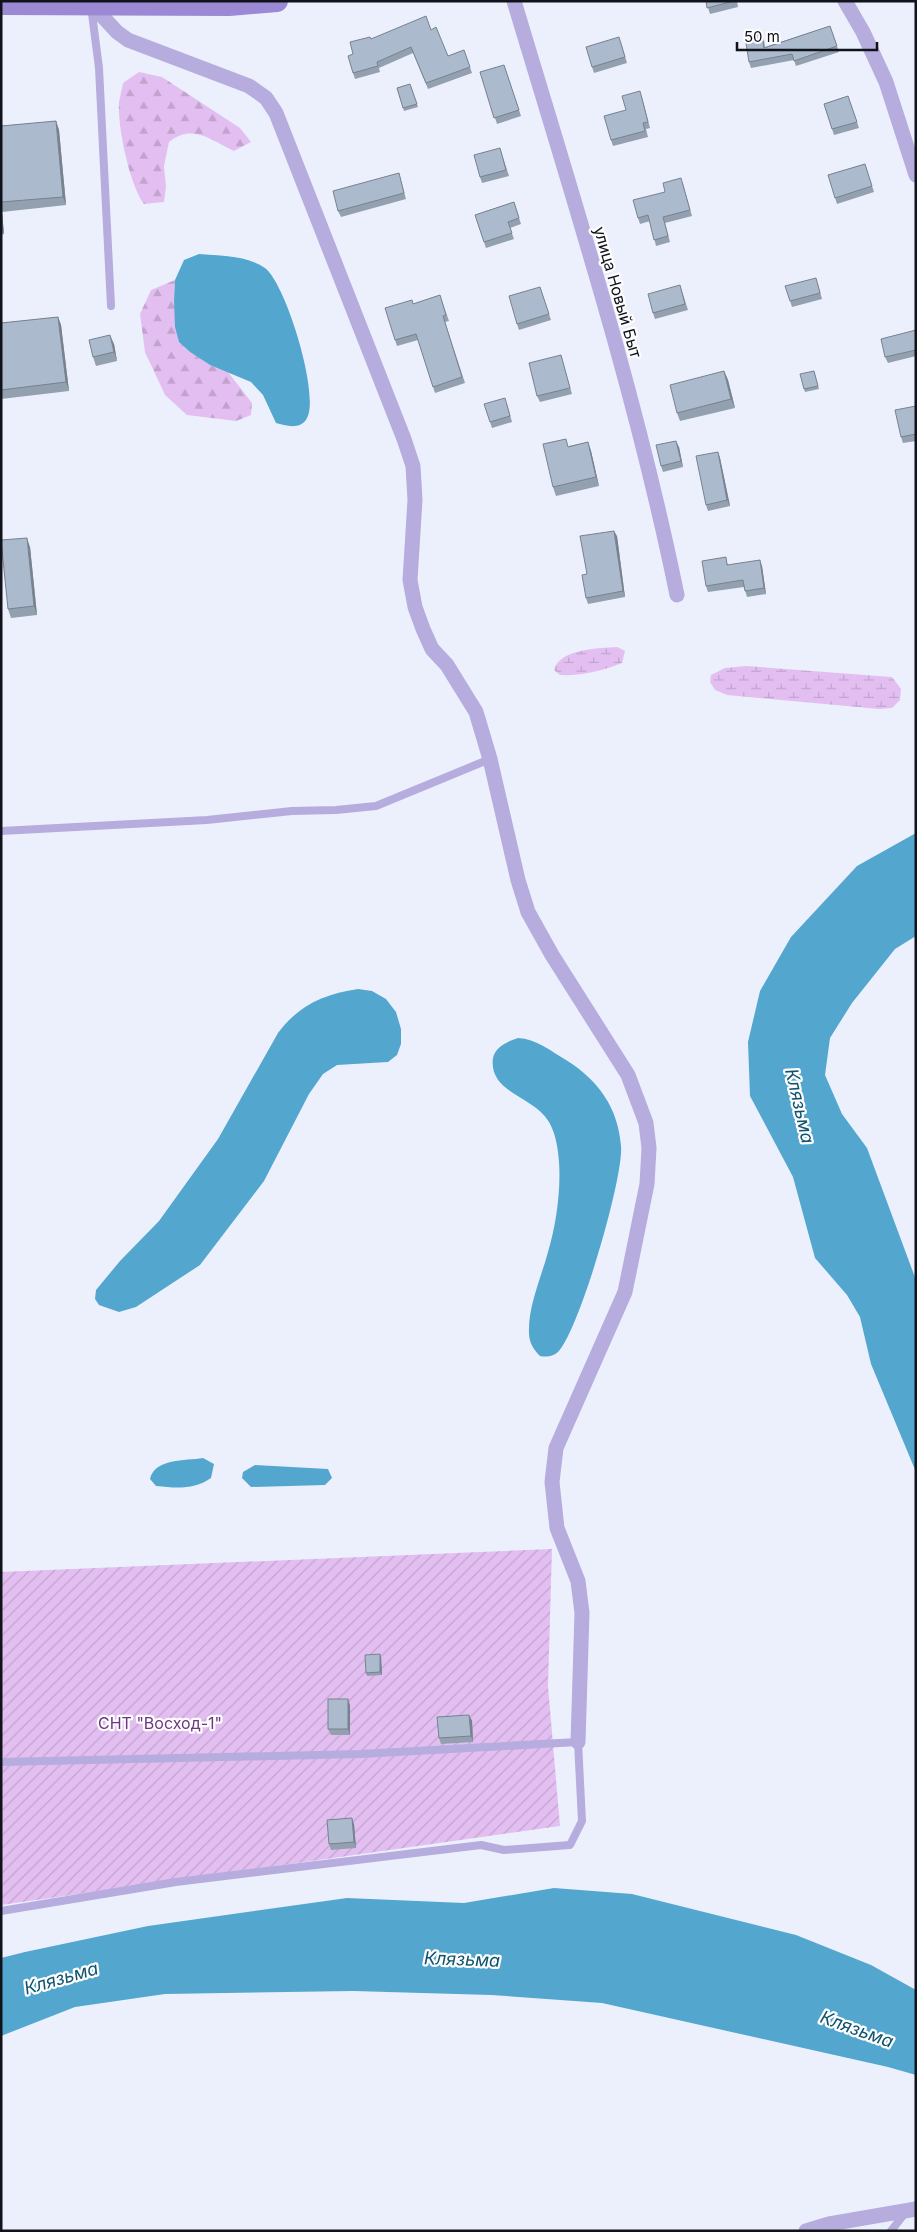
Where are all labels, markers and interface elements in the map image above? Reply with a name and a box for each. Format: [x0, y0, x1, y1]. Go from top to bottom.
scale bar [737, 20, 877, 52]
text: 50 m [744, 27, 780, 46]
street label: улица Новый Быт [590, 224, 646, 361]
water label: Клязьма [781, 1066, 819, 1146]
park label: СНТ "Восход-1" [98, 1713, 222, 1733]
water label: Клязьма [424, 1947, 500, 1971]
water label: Клязьма [21, 1957, 101, 1999]
water label: Клязьма [818, 2006, 896, 2052]

